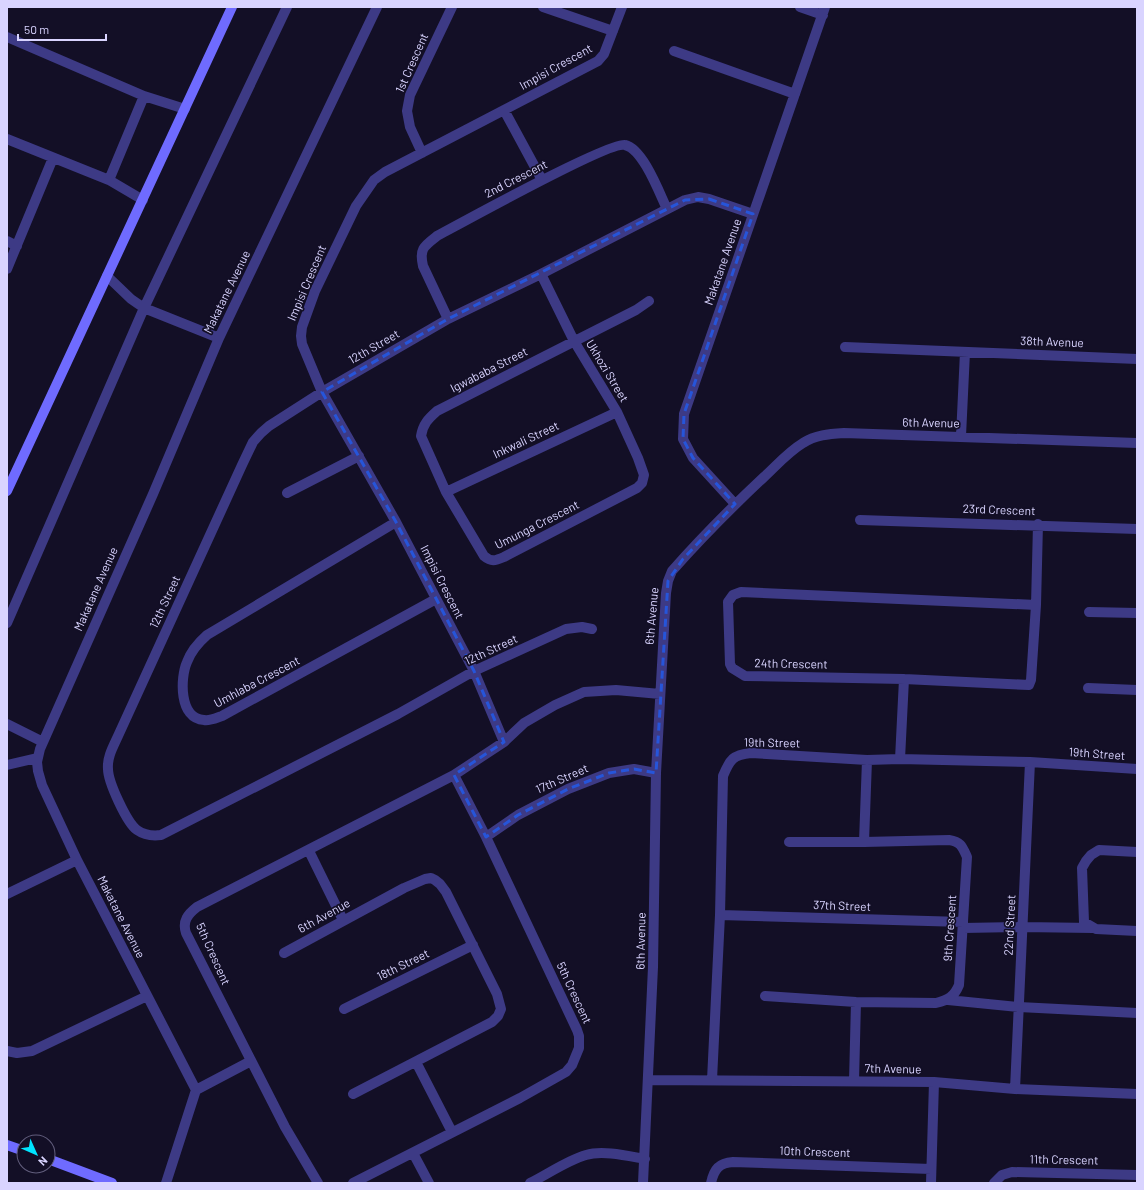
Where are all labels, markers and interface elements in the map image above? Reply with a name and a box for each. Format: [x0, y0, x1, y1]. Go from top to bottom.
scale bar [18, 16, 106, 42]
text: 50 m [24, 22, 49, 36]
street label: 1st Crescent [392, 31, 430, 95]
street label: Impisi Crescent [517, 40, 594, 92]
street label: 2nd Crescent [482, 156, 549, 200]
street label: Makatane Avenue [701, 217, 743, 307]
street label: Impisi Crescent [284, 243, 328, 323]
street label: Makatane Avenue [200, 248, 252, 335]
street label: 12th Street [345, 326, 402, 366]
street label: 38th Avenue [1020, 333, 1084, 349]
street label: Ukhozi Street [584, 337, 632, 404]
street label: Igwababa Street [448, 344, 529, 395]
street label: 6th Avenue [902, 414, 960, 430]
street label: Inkwali Street [490, 418, 561, 460]
street label: Umunga Crescent [492, 497, 581, 551]
street label: 23rd Crescent [962, 501, 1036, 517]
street label: Impisi Crescent [418, 542, 468, 621]
street label: Makatane Avenue [70, 544, 120, 633]
street label: 12th Street [146, 573, 182, 630]
street label: 6th Avenue [642, 587, 660, 645]
street label: 12th Street [462, 631, 519, 667]
street label: Umhlaba Crescent [211, 653, 302, 710]
street label: 24th Crescent [754, 655, 828, 671]
street label: 19th Street [744, 735, 800, 749]
street label: 19th Street [1068, 744, 1126, 762]
street label: 17th Street [533, 760, 590, 796]
street label: Makatane Avenue [95, 873, 149, 960]
street label: 9th Crescent [940, 894, 958, 962]
street label: 22nd Street [1000, 894, 1018, 956]
street label: 6th Avenue [295, 895, 352, 935]
street label: 37th Street [813, 897, 871, 913]
street label: 6th Avenue [632, 912, 648, 970]
street label: 5th Crescent [194, 920, 234, 987]
street label: 18th Street [374, 945, 431, 983]
street label: 5th Crescent [555, 959, 595, 1026]
street label: 7th Avenue [864, 1061, 922, 1075]
north arrow [16, 1134, 56, 1174]
street label: 10th Crescent [779, 1143, 851, 1159]
street label: 11th Crescent [1030, 1151, 1099, 1167]
text: N [36, 1154, 51, 1169]

